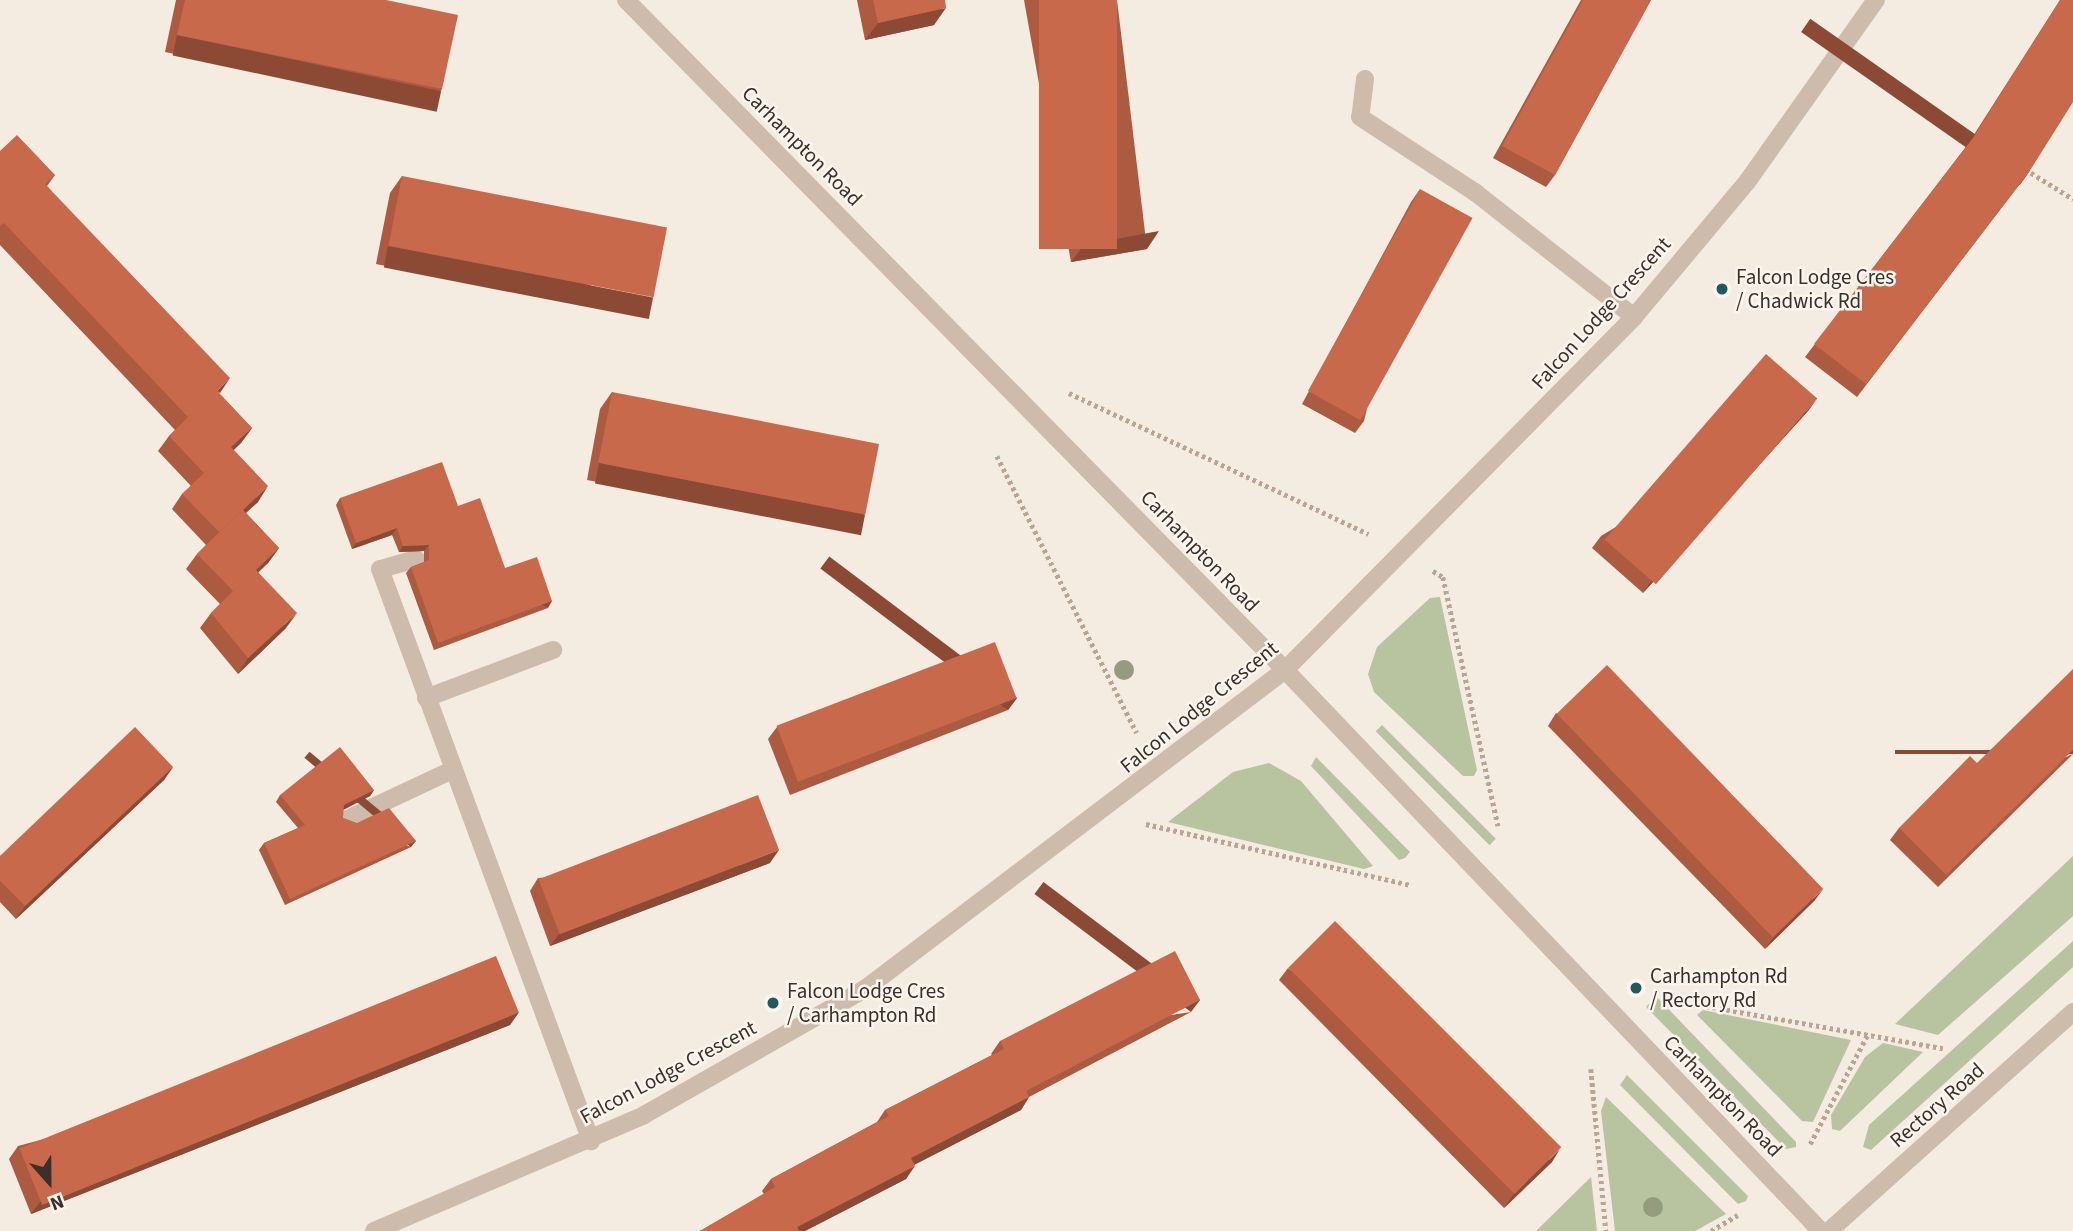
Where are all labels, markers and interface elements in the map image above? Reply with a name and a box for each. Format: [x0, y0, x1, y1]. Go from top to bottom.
street label: Carhampton Road [737, 81, 867, 211]
street label: Falcon Lodge Crescent [1526, 232, 1676, 394]
place label: Falcon Lodge Cres / Chadwick Rd [1736, 264, 1894, 314]
marker: Falcon Lodge Cres / Chadwick Rd [1714, 281, 1730, 297]
street label: Carhampton Road [1136, 485, 1264, 617]
street label: Falcon Lodge Crescent [1115, 635, 1283, 779]
place label: Carhampton Rd / Rectory Rd [1650, 963, 1788, 1013]
place label: Falcon Lodge Cres / Carhampton Rd [787, 978, 945, 1028]
marker: Carhampton Rd / Rectory Rd [1628, 980, 1644, 996]
marker: Falcon Lodge Cres / Carhampton Rd [765, 995, 781, 1011]
street label: Falcon Lodge Crescent [575, 1015, 761, 1129]
street label: Carhampton Road [1659, 1030, 1787, 1162]
street label: Rectory Road [1885, 1057, 1989, 1153]
north arrow [14, 1147, 84, 1217]
text: N [46, 1187, 67, 1217]

